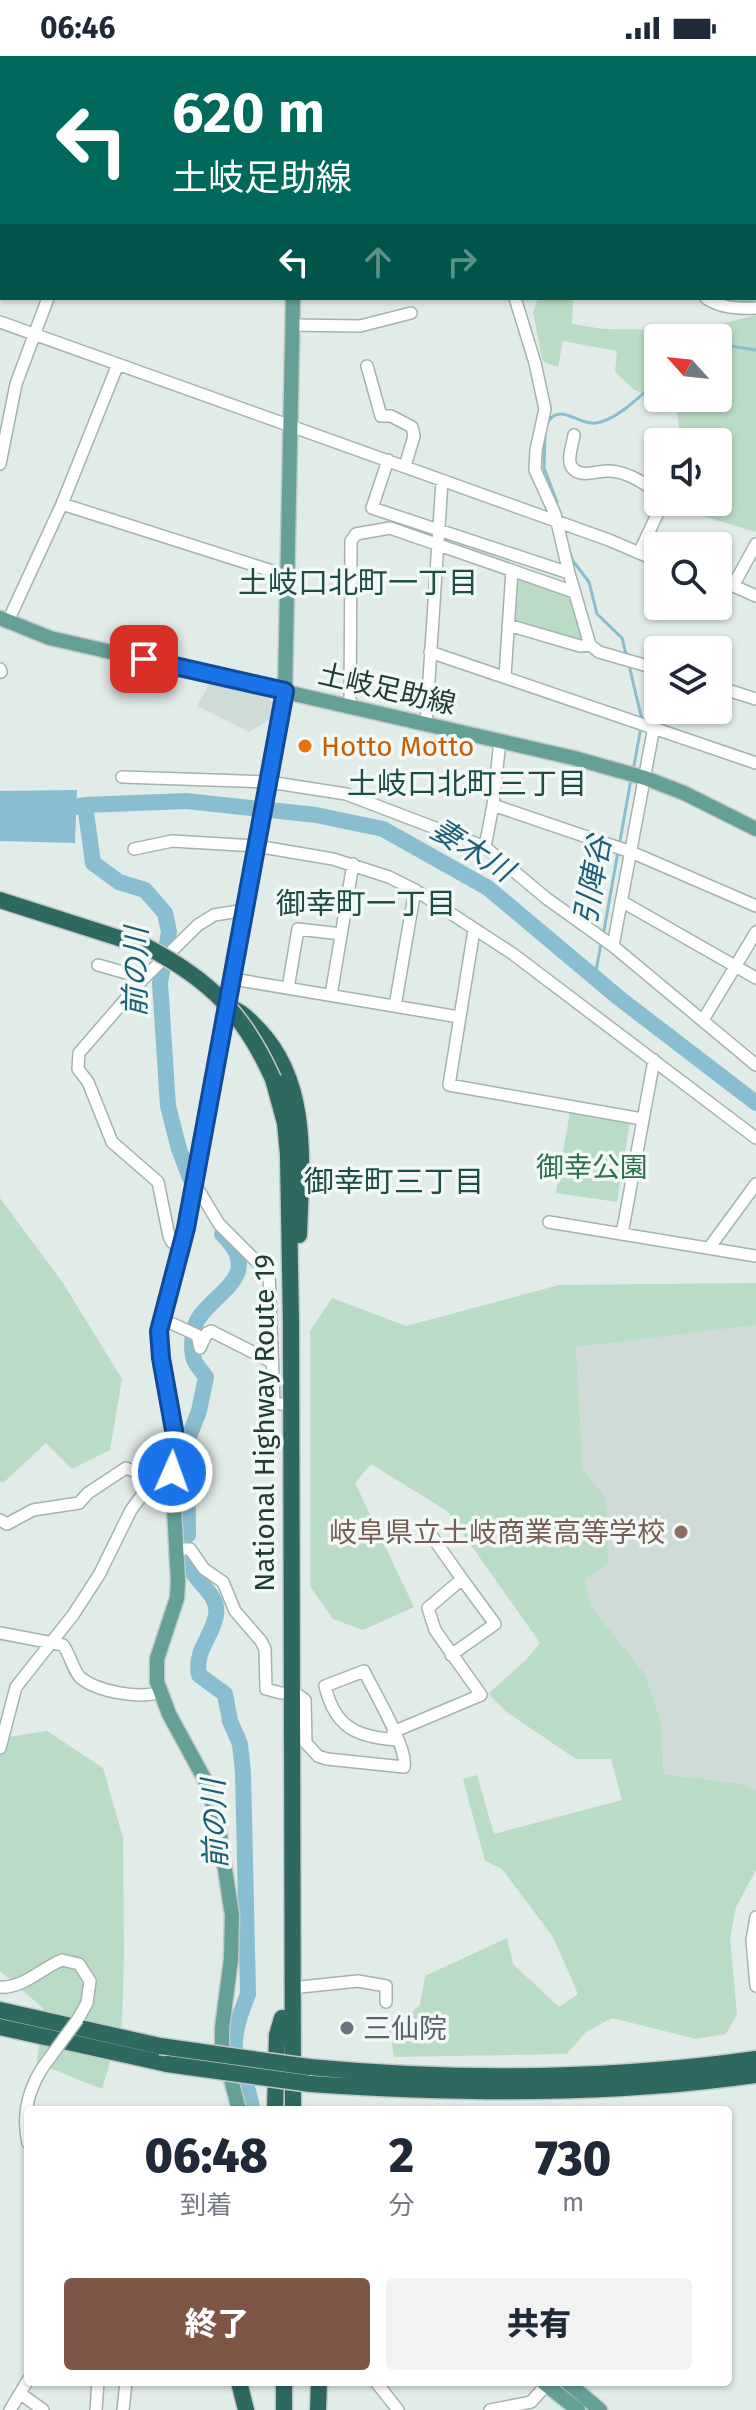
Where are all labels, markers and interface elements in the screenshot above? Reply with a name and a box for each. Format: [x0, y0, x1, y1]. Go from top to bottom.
text: 06:46 [40, 10, 115, 46]
text: 620 m [172, 80, 325, 147]
icon: left [40, 88, 144, 192]
text: 土岐足助線 [172, 156, 352, 200]
icon: left [272, 240, 316, 284]
icon: ahead [356, 240, 400, 284]
icon: right [440, 240, 484, 284]
north arrow [644, 324, 732, 412]
map controls [644, 324, 732, 724]
button: sound [644, 428, 732, 516]
button: search [644, 532, 732, 620]
district label: 土岐口北町一丁目 [238, 565, 478, 601]
pin [110, 625, 178, 693]
button: layers [644, 636, 732, 724]
icon: arrive [122, 637, 166, 681]
street label: 土岐足助線 [315, 657, 459, 721]
place label: Hotto Motto [321, 730, 474, 763]
marker: Hotto Motto [296, 737, 314, 755]
district label: 土岐口北町三丁目 [347, 766, 587, 802]
water label: 妻木川 [424, 811, 522, 891]
water label: 引陣谷 [567, 830, 619, 927]
district label: 御幸町一丁目 [276, 886, 456, 922]
water label: 前の川 [117, 924, 155, 1017]
park label: 御幸公園 [536, 1151, 648, 1184]
district label: 御幸町三丁目 [304, 1164, 484, 1200]
street label: National Highway Route 19 [248, 1254, 281, 1592]
position arrow [130, 1430, 214, 1514]
place label: 岐阜県立土岐商業高等学校 [329, 1516, 665, 1549]
marker: 岐阜県立土岐商業高等学校 [672, 1523, 690, 1541]
water label: 前の川 [195, 1775, 235, 1870]
place label: 三仙院 [363, 2012, 447, 2045]
marker: 三仙院 [338, 2019, 356, 2037]
text: 06:48 [145, 2127, 268, 2185]
text: 2 [389, 2127, 414, 2185]
text: 730 [535, 2130, 611, 2188]
text: m [562, 2187, 584, 2218]
text: 到着 [180, 2190, 232, 2221]
text: 分 [388, 2190, 414, 2221]
button: 終了 [64, 2278, 370, 2370]
button: 共有 [386, 2278, 692, 2370]

